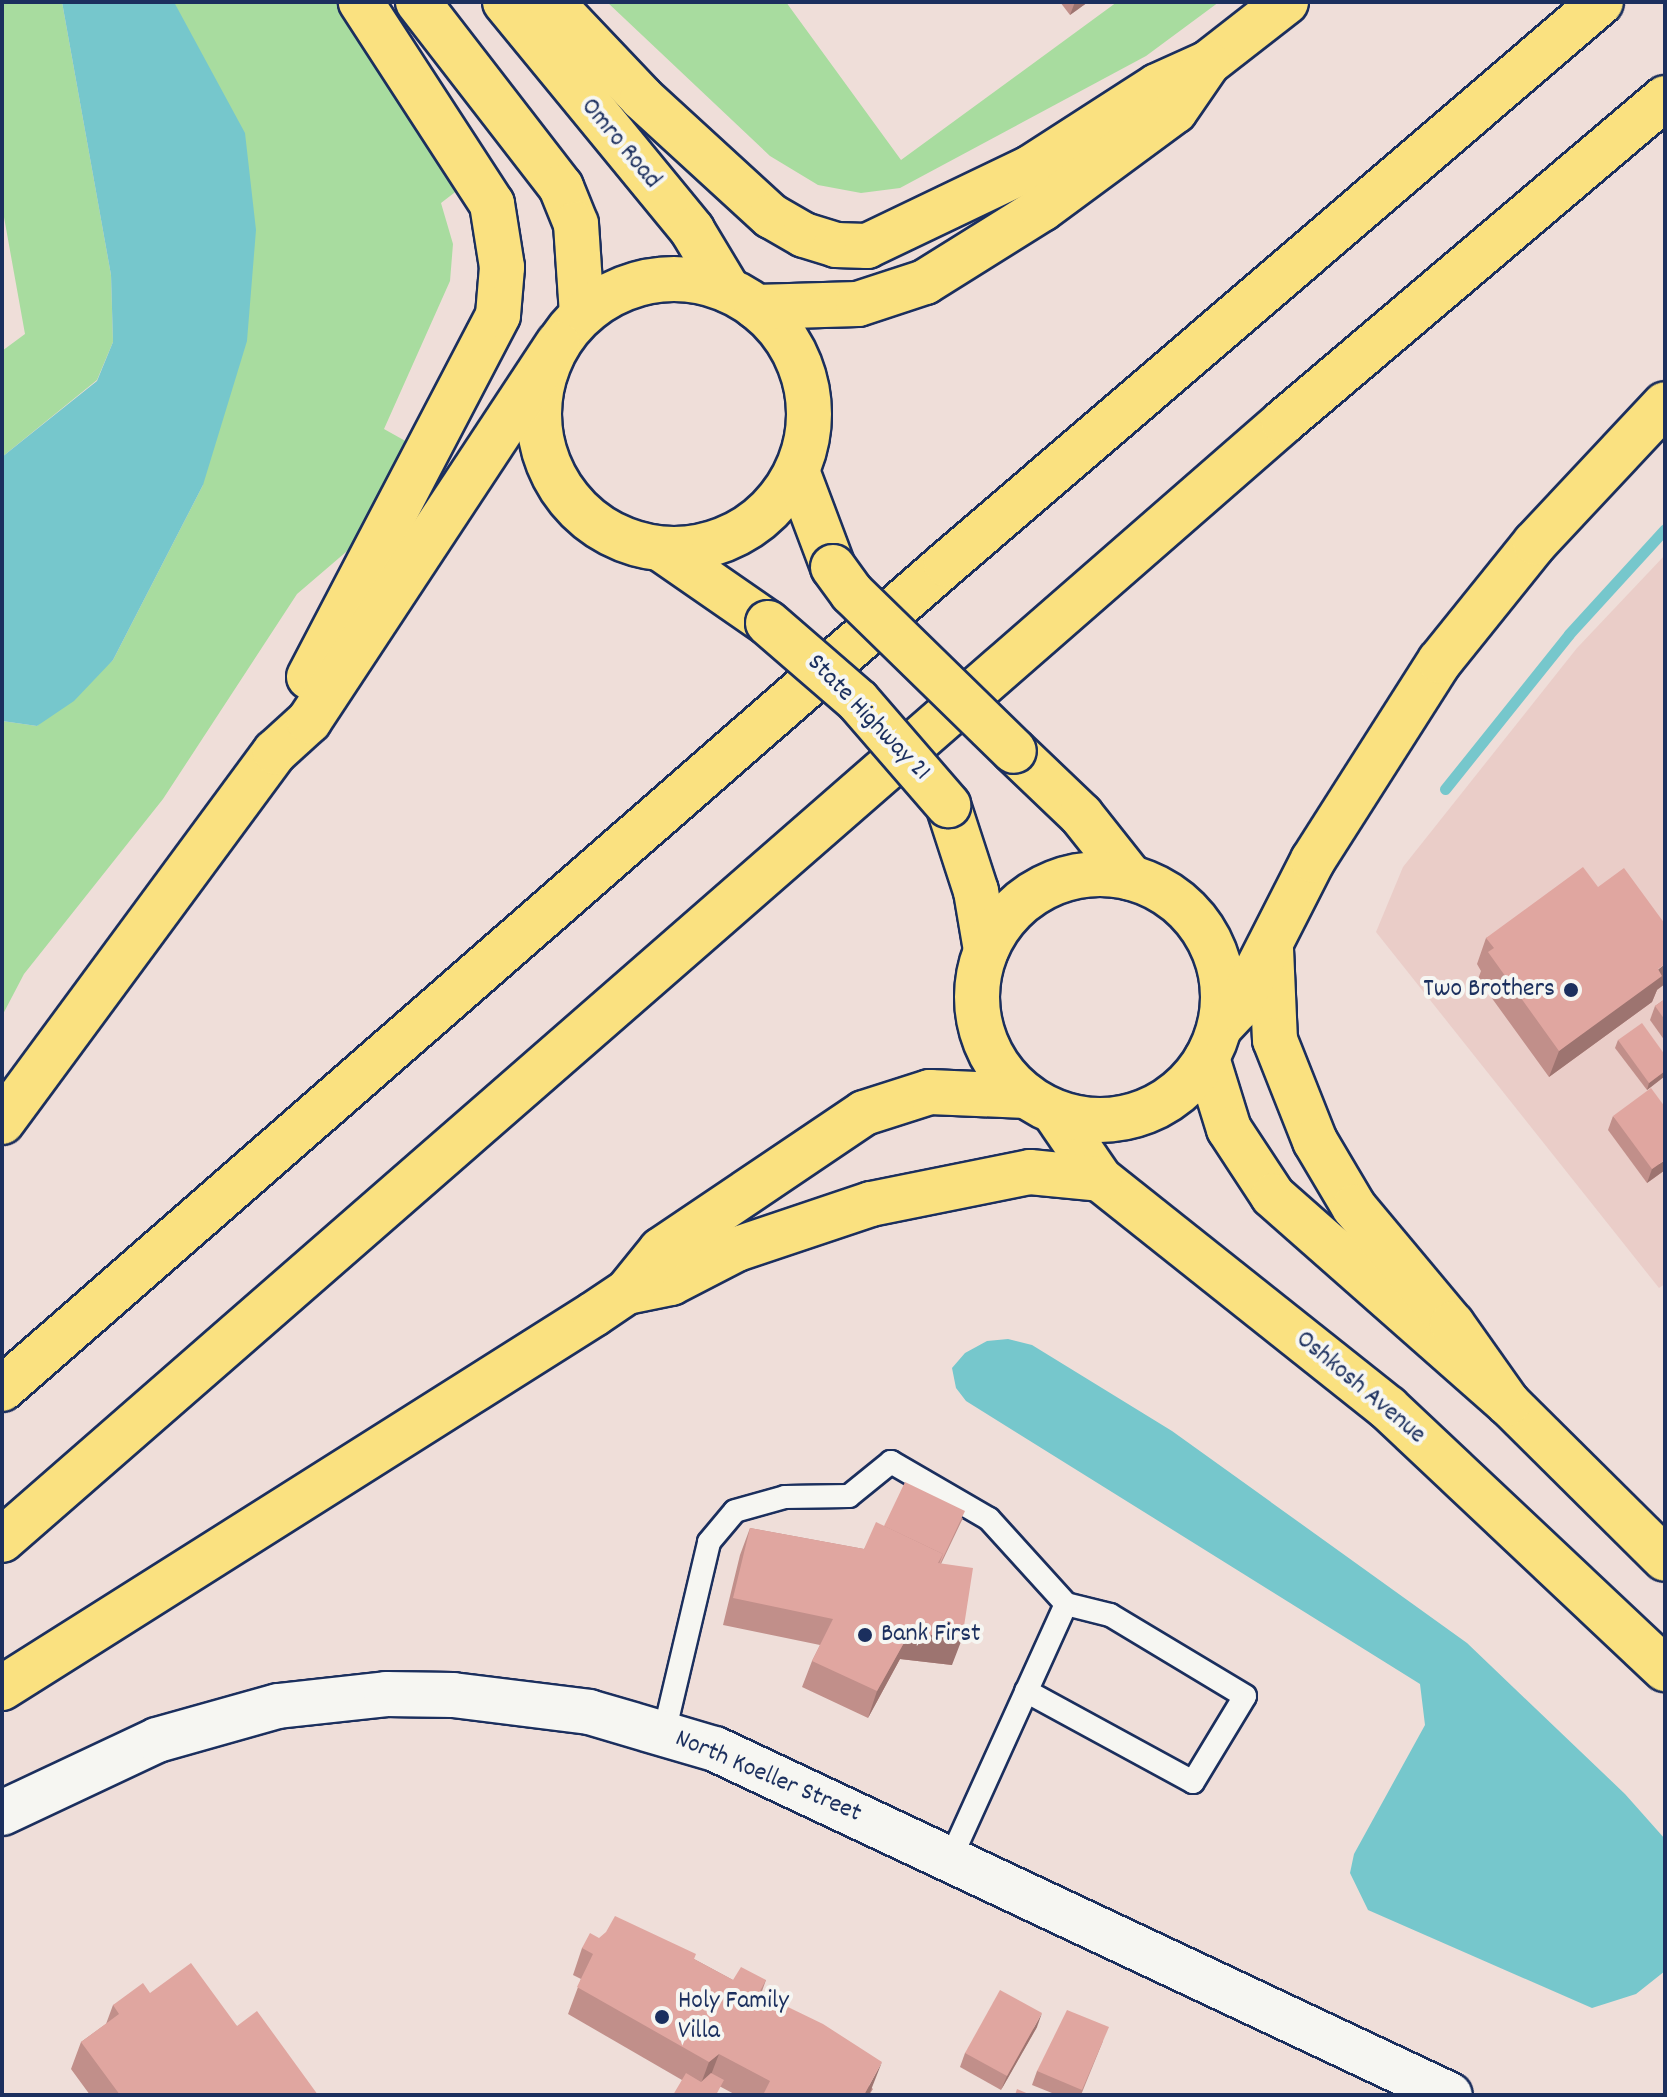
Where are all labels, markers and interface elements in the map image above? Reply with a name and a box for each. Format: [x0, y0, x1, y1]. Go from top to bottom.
street label: Omro Road [573, 92, 667, 196]
street label: State Highway 21 [800, 648, 936, 788]
place label: Two Brothers [1423, 974, 1555, 1006]
marker: Two Brothers [1562, 981, 1580, 999]
street label: Oshkosh Avenue [1289, 1325, 1431, 1451]
place label: Bank First [881, 1619, 981, 1651]
marker: Bank First [856, 1626, 874, 1644]
street label: North Koeller Street [670, 1724, 866, 1830]
place label: Holy Family Villa [678, 1986, 789, 2048]
marker: Holy Family Villa [653, 2008, 671, 2026]

